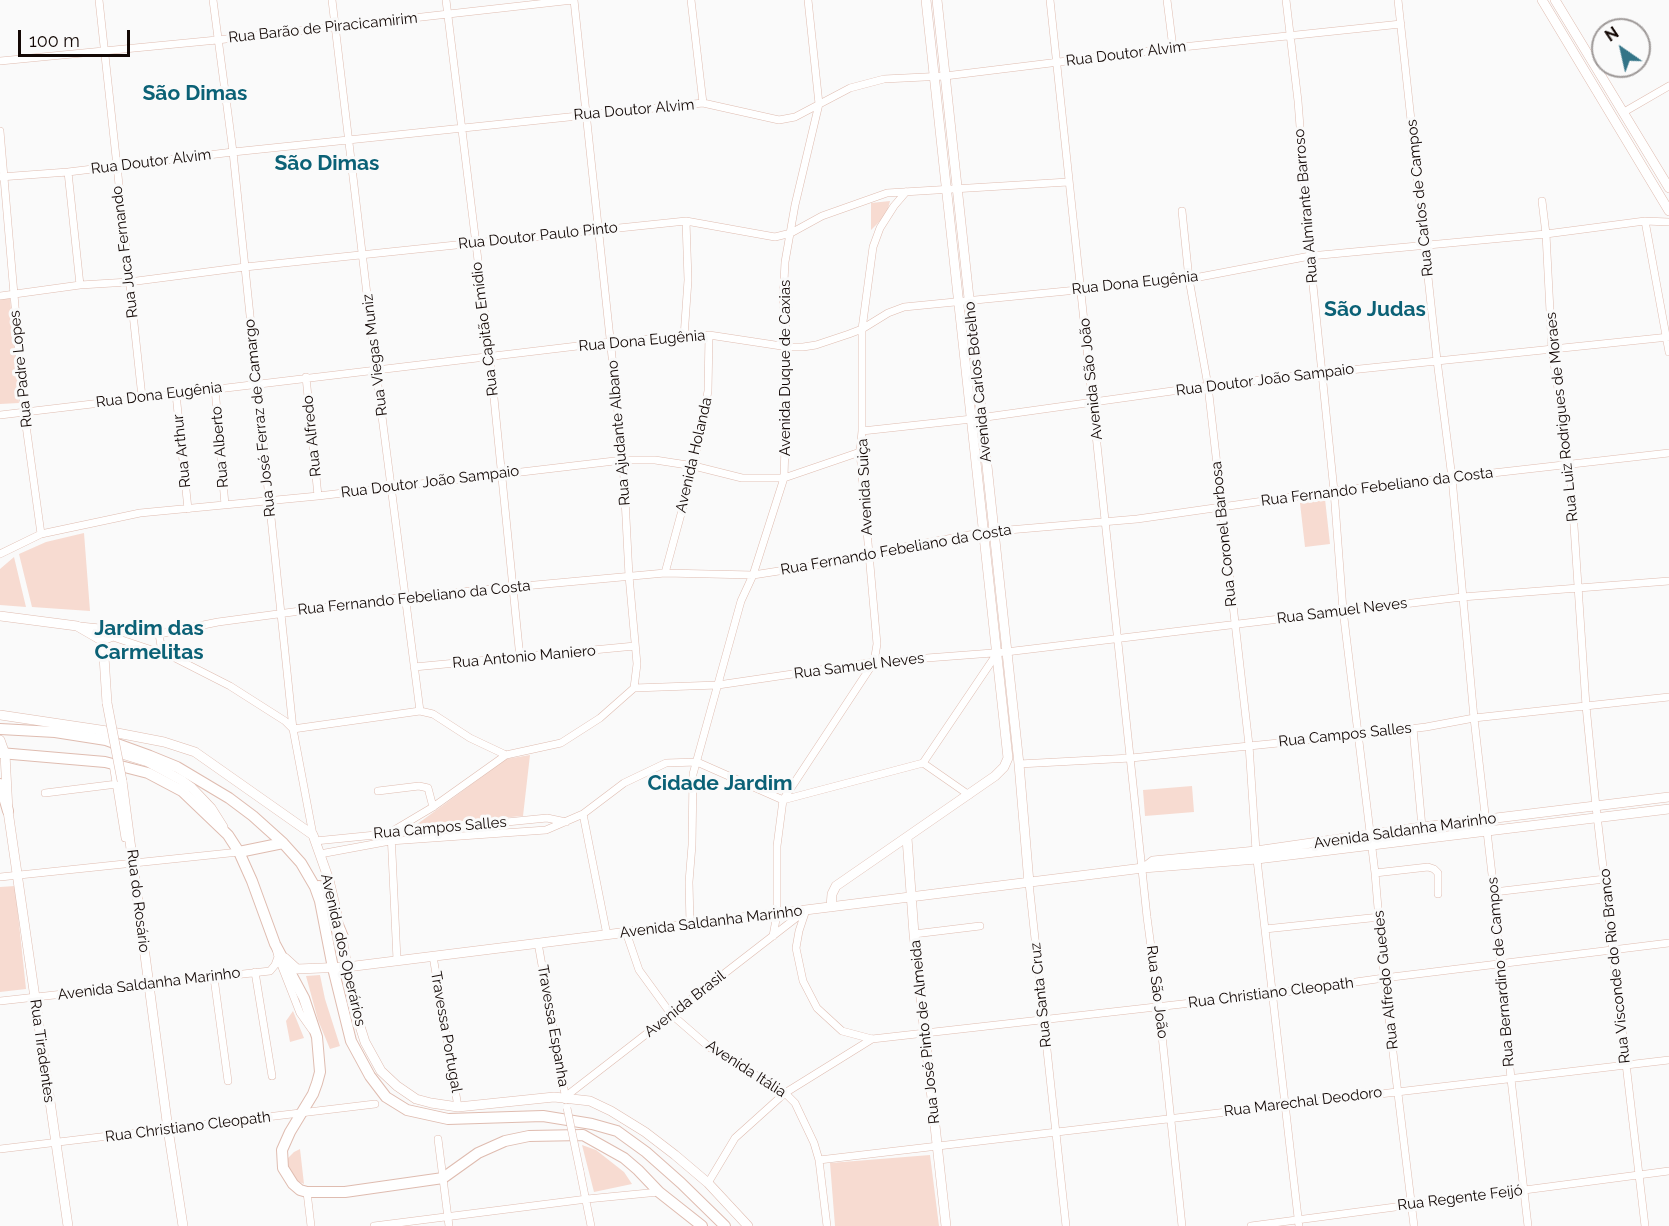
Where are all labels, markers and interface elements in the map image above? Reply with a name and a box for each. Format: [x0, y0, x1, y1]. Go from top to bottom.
street label: Rua Barão de Piracicamirim [227, 9, 419, 47]
scale bar [21, 18, 134, 56]
north arrow [1591, 18, 1651, 78]
text: N [1601, 23, 1622, 46]
text: 100 m [29, 30, 80, 51]
street label: Rua Doutor Alvim [1065, 38, 1187, 70]
district label: São Dimas [143, 81, 247, 107]
street label: Rua Doutor Alvim [573, 96, 695, 124]
street label: Rua Carlos de Campos [1403, 118, 1437, 278]
street label: Rua Almirante Barroso [1290, 128, 1322, 284]
street label: Rua Doutor Alvim [90, 146, 212, 178]
district label: São Dimas [275, 151, 379, 177]
street label: Rua Juca Fernando [108, 185, 142, 319]
street label: Rua Doutor Paulo Pinto [457, 219, 619, 253]
street label: Rua Capitão Emídio [468, 261, 502, 397]
street label: Rua Dona Eugênia [1071, 267, 1199, 299]
street label: Avenida Duque de Caxias [776, 280, 794, 456]
street label: Rua Viegas Muniz [359, 293, 391, 417]
district label: São Judas [1324, 297, 1426, 323]
street label: Avenida Carlos Botelho [961, 301, 995, 463]
street label: Rua Padre Lopes [6, 309, 36, 429]
street label: Rua Luiz Rodrigues de Moraes [1542, 311, 1582, 523]
street label: Avenida São João [1076, 317, 1106, 441]
street label: Rua José Ferraz de Camargo [241, 318, 279, 518]
street label: Rua Dona Eugênia [578, 326, 706, 356]
street label: Rua Ajudante Albano [604, 359, 634, 507]
street label: Rua Doutor João Sampaio [1175, 360, 1355, 400]
street label: Rua Dona Eugênia [95, 378, 223, 412]
street label: Rua Alfredo [299, 394, 325, 478]
street label: Avenida Holanda [672, 396, 716, 514]
street label: Rua Alberto [207, 405, 233, 489]
street label: Rua Arthur [169, 413, 195, 489]
street label: Avenida Suiça [853, 438, 877, 536]
street label: Rua Coronel Barbosa [1207, 460, 1241, 608]
street label: Rua Doutor João Sampaio [340, 462, 520, 502]
street label: Rua Fernando Febeliano da Costa [1260, 464, 1494, 510]
street label: Rua Fernando Febeliano da Costa [779, 521, 1013, 579]
street label: Rua Fernando Febeliano da Costa [297, 577, 531, 619]
street label: Rua Samuel Neves [1276, 594, 1408, 628]
district label: Jardim das Carmelitas [94, 616, 204, 666]
street label: Rua Antonio Maniero [451, 642, 597, 672]
street label: Rua Samuel Neves [793, 649, 925, 683]
street label: Rua Campos Salles [1278, 719, 1412, 751]
district label: Cidade Jardim [647, 771, 793, 797]
street label: Avenida Saldanha Marinho [1313, 809, 1497, 853]
street label: Rua Campos Salles [373, 813, 507, 843]
street label: Rua do Rosário [123, 848, 153, 954]
street label: Rua Visconde do Rio Branco [1596, 868, 1634, 1064]
street label: Avenida dos Operários [317, 872, 369, 1028]
street label: Rua Bernardino de Campos [1484, 876, 1518, 1068]
street label: Avenida Saldanha Marinho [619, 902, 803, 942]
street label: Rua Alfredo Guedes [1370, 910, 1402, 1050]
street label: Rua José Pinto de Almeida [906, 939, 944, 1125]
street label: Rua Santa Cruz [1027, 942, 1055, 1048]
street label: Rua São João [1142, 944, 1172, 1040]
street label: Avenida Saldanha Marinho [57, 964, 241, 1004]
street label: Travessa Espanha [533, 964, 573, 1088]
street label: Avenida Brasil [641, 967, 729, 1041]
street label: Travessa Portugal [426, 970, 466, 1094]
street label: Rua Christiano Cleopath [1187, 974, 1355, 1012]
street label: Rua Tiradentes [26, 998, 58, 1104]
street label: Avenida Itália [703, 1036, 789, 1102]
street label: Rua Marechal Deodoro [1223, 1083, 1383, 1121]
street label: Rua Christiano Cleopath [104, 1108, 272, 1146]
street label: Rua Regente Feijó [1396, 1181, 1524, 1215]

